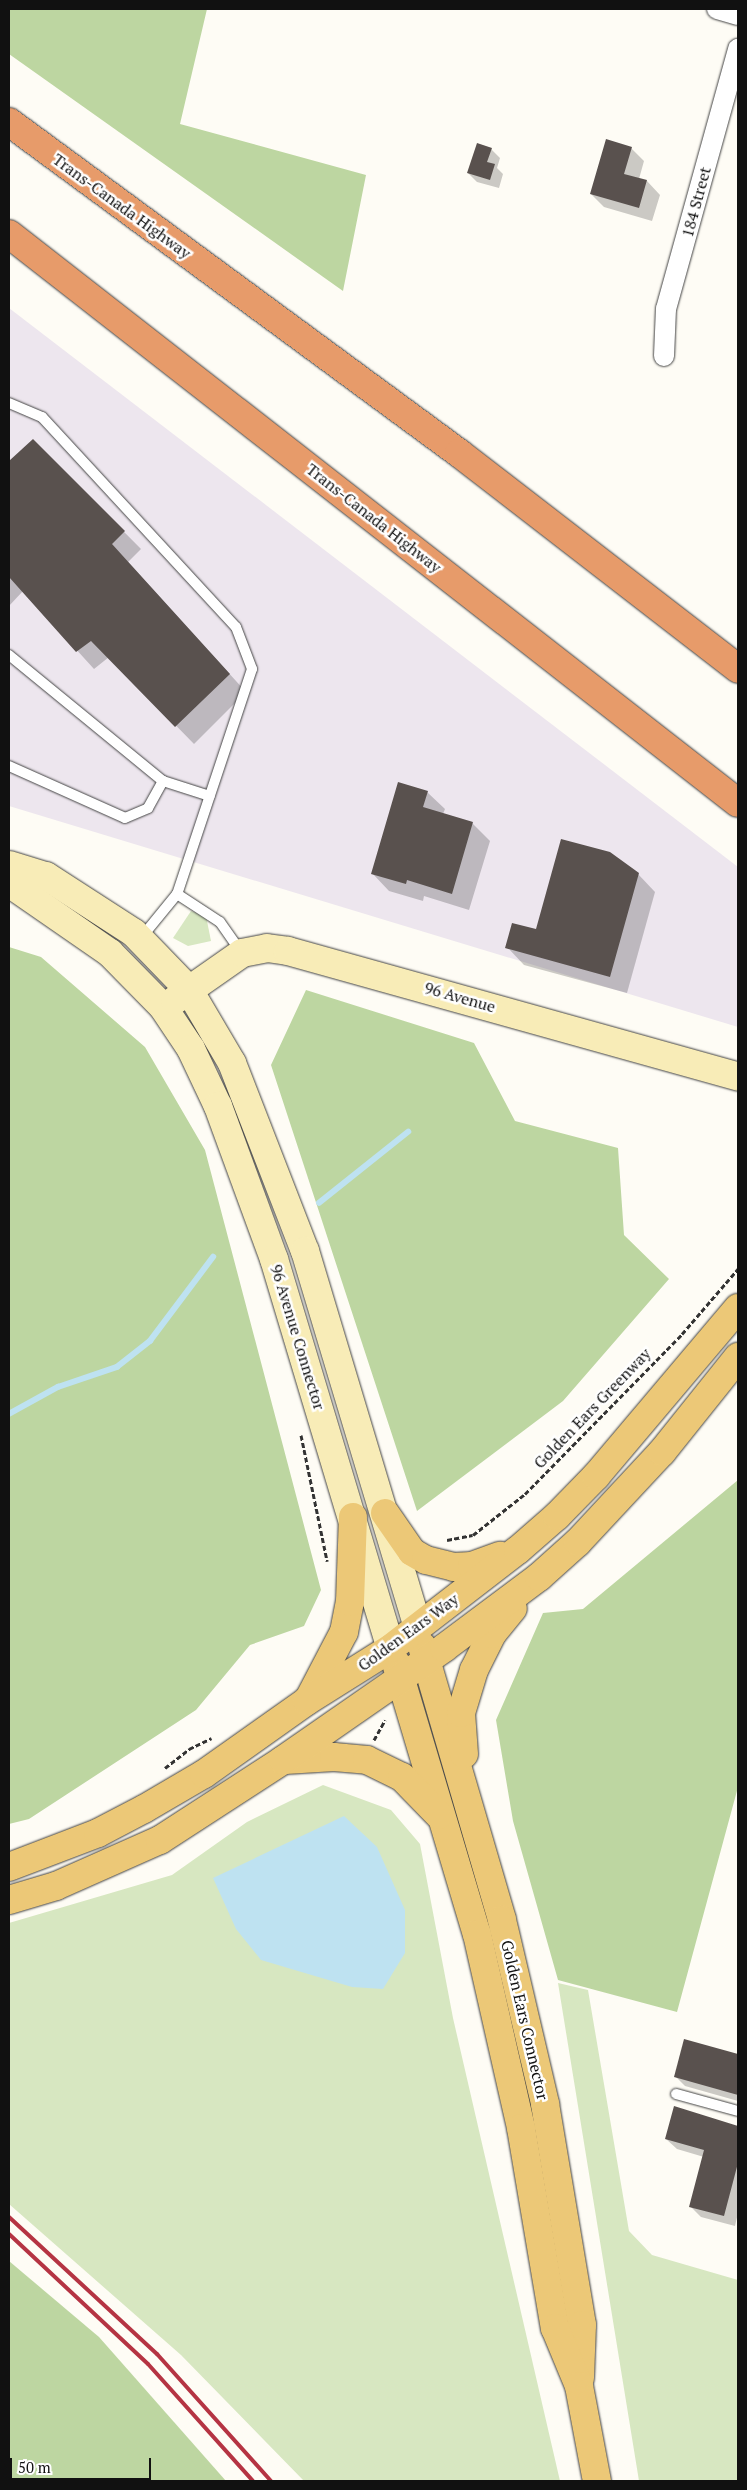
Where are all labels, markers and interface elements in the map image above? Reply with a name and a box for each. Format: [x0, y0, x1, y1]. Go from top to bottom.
street label: Trans-Canada Highway [49, 150, 195, 262]
street label: 184 Street [677, 165, 715, 239]
street label: Trans-Canada Highway [303, 459, 445, 577]
street label: 96 Avenue [422, 978, 498, 1016]
street label: 96 Avenue Connector [267, 1262, 329, 1412]
street label: Golden Ears Greenway [530, 1344, 654, 1472]
street label: Golden Ears Way [354, 1589, 462, 1675]
street label: Golden Ears Connector [497, 1938, 553, 2102]
scale bar [12, 2448, 154, 2480]
text: 50 m [18, 2457, 51, 2477]

